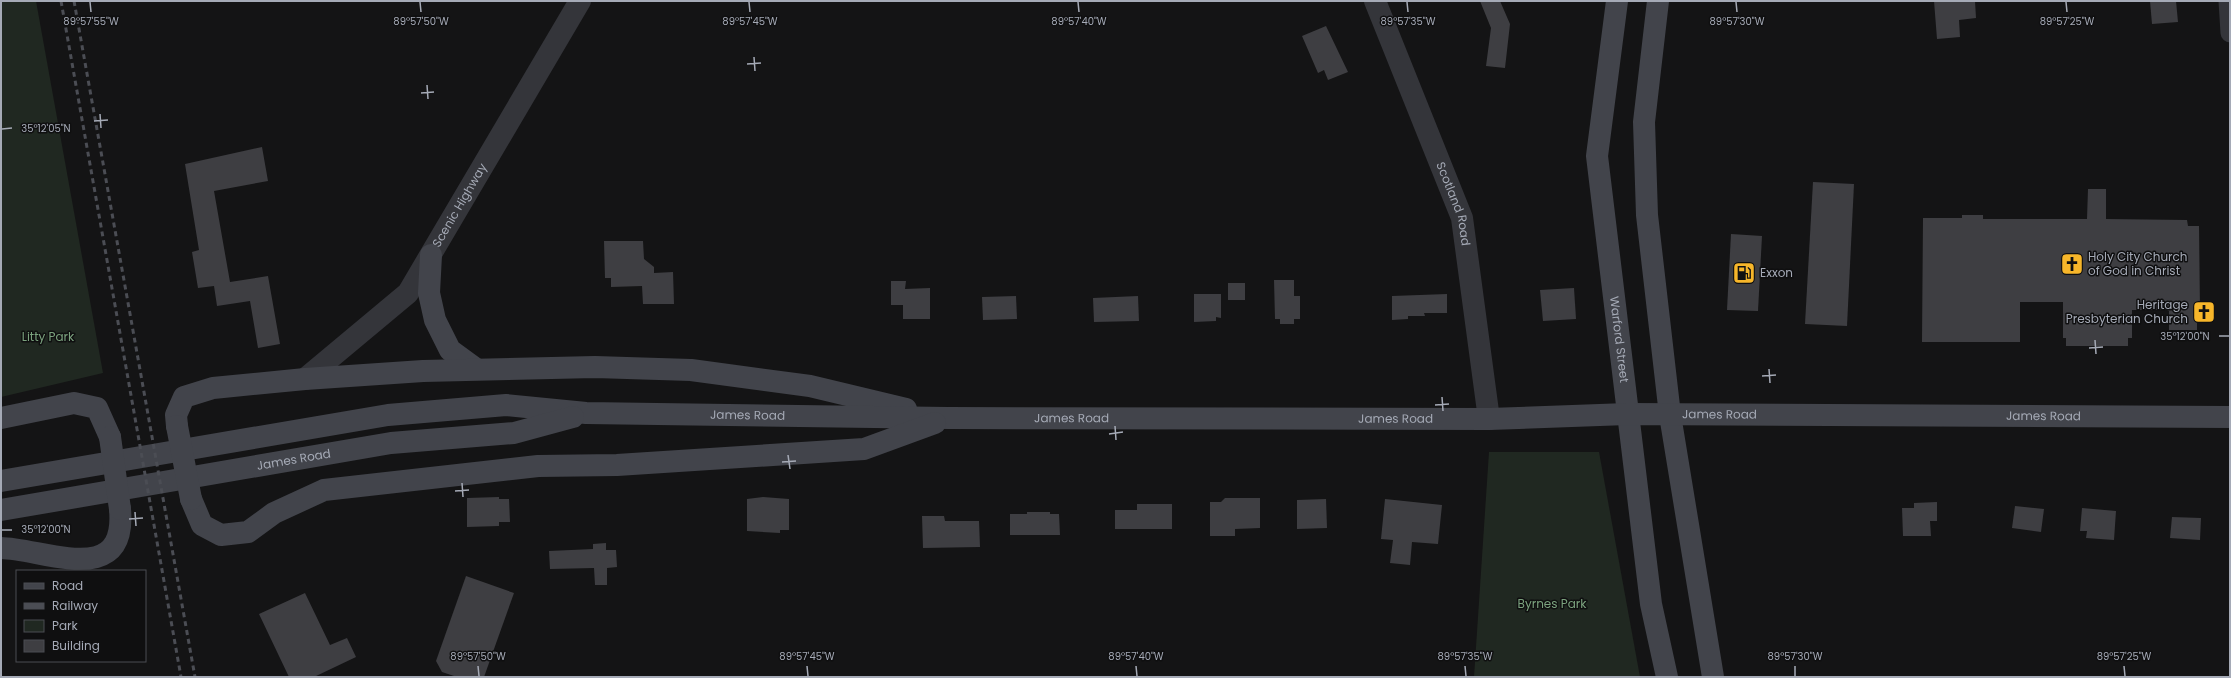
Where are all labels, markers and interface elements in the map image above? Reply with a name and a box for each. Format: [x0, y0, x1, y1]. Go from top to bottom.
text: 89°57'55"W [63, 14, 119, 29]
text: 89°57'50"W [393, 14, 449, 29]
text: 89°57'45"W [722, 14, 778, 29]
text: 89°57'40"W [1051, 14, 1107, 29]
text: 89°57'35"W [1381, 14, 1436, 29]
text: 89°57'30"W [1710, 14, 1765, 29]
text: 89°57'25"W [2040, 14, 2095, 29]
text: 35°12'05"N [21, 121, 71, 136]
street label: Scotland Road [1432, 159, 1475, 247]
street label: Scenic Highway [428, 160, 491, 250]
place label: Holy City Church of God in Christ [2088, 248, 2188, 279]
church icon: Holy City Church of God in Christ [2059, 251, 2085, 277]
fuel station icon: Exxon [1731, 260, 1757, 286]
place label: Exxon [1760, 264, 1793, 281]
street label: Warford Street [1606, 295, 1633, 384]
place label: Heritage Presbyterian Church [2066, 296, 2188, 327]
church icon: Heritage Presbyterian Church [2191, 299, 2217, 325]
park label: Litty Park [22, 328, 75, 345]
text: 35°12'00"N [2160, 329, 2210, 344]
street label: James Road [1682, 405, 1757, 423]
street label: James Road [710, 406, 785, 424]
street label: James Road [2006, 407, 2081, 424]
street label: James Road [1034, 409, 1109, 426]
street label: James Road [1358, 410, 1433, 427]
street label: James Road [255, 444, 332, 474]
text: 35°12'00"N [21, 522, 71, 537]
legend [16, 570, 146, 662]
text: Road [52, 577, 83, 594]
park label: Byrnes Park [1518, 595, 1587, 612]
text: Railway [52, 597, 98, 614]
text: Park [52, 617, 79, 634]
text: Building [52, 637, 100, 654]
text: 89°57'50"W [450, 649, 506, 664]
text: 89°57'45"W [779, 649, 835, 664]
text: 89°57'40"W [1108, 649, 1164, 664]
text: 89°57'35"W [1438, 649, 1493, 664]
text: 89°57'30"W [1768, 649, 1823, 664]
text: 89°57'25"W [2097, 649, 2152, 664]

